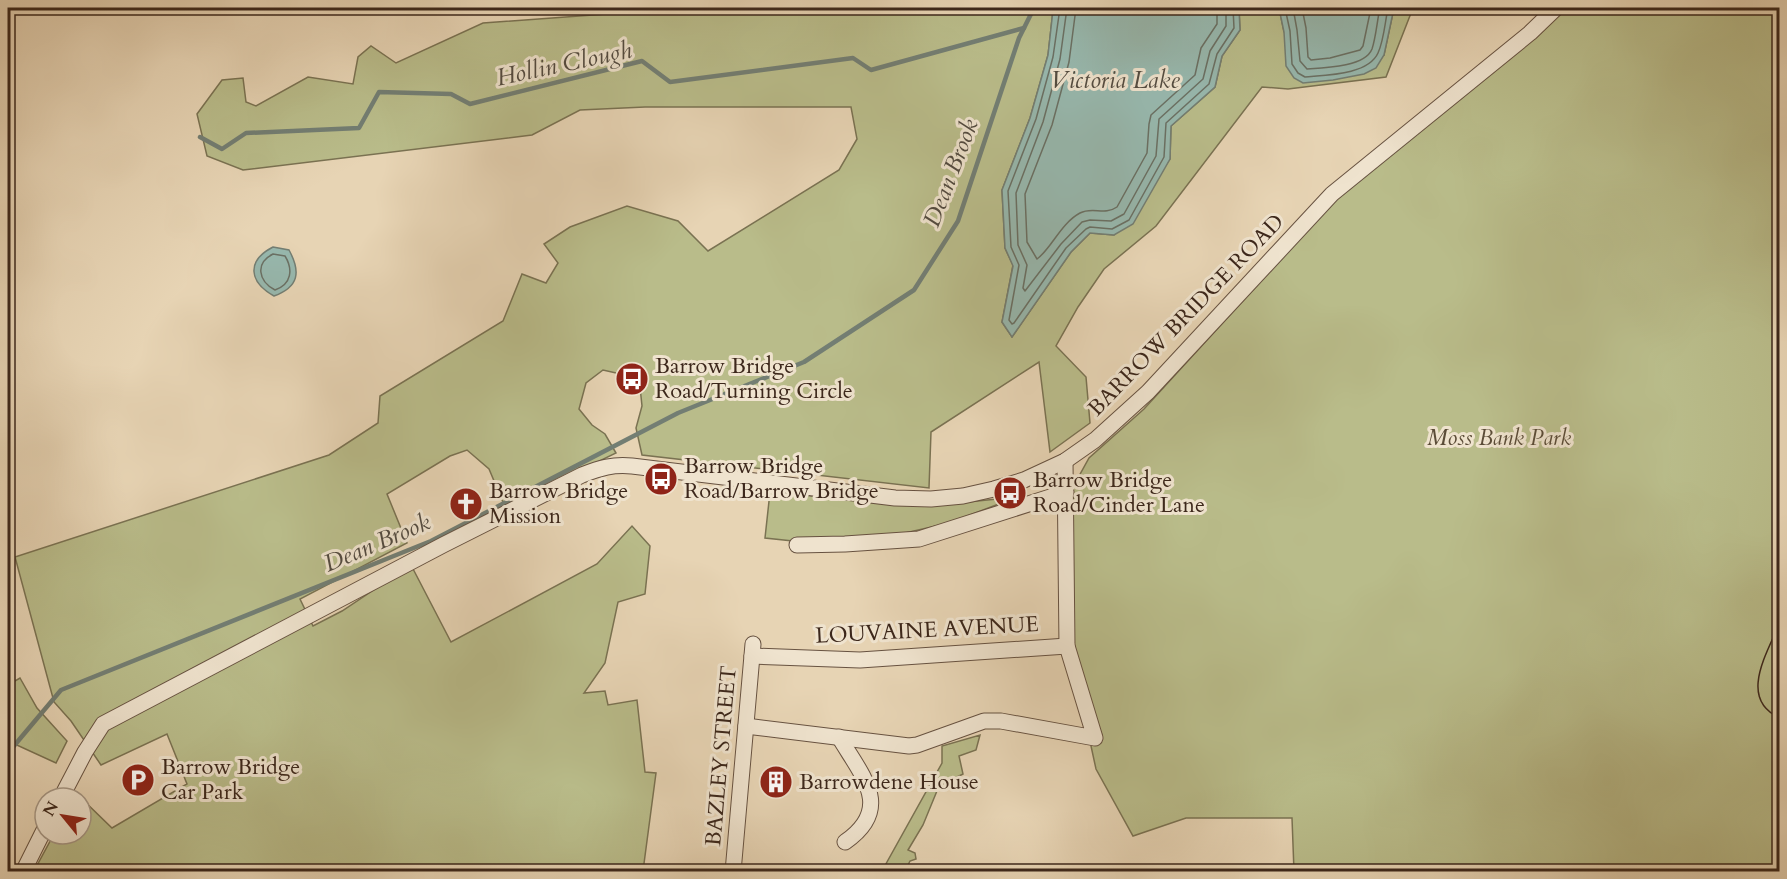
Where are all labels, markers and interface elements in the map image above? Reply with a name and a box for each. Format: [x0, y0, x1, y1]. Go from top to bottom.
water label: Hollin Clough [493, 33, 635, 94]
water label: Victoria Lake [1050, 64, 1180, 97]
water label: Dean Brook [915, 114, 987, 232]
street label: BARROW BRIDGE ROAD [1081, 207, 1291, 423]
place label: Barrow Bridge Road/Turning Circle [655, 351, 853, 406]
bus stop icon: Barrow Bridge Road/Turning Circle [614, 361, 650, 397]
park label: Moss Bank Park [1427, 423, 1571, 453]
place label: Barrow Bridge Road/Barrow Bridge [684, 451, 879, 506]
bus stop icon: Barrow Bridge Road/Barrow Bridge [643, 461, 679, 497]
place label: Barrow Bridge Road/Cinder Lane [1033, 465, 1205, 520]
bus stop icon: Barrow Bridge Road/Cinder Lane [992, 475, 1028, 511]
place label: Barrow Bridge Mission [489, 476, 628, 531]
church icon: Barrow Bridge Mission [448, 486, 484, 522]
water label: Dean Brook [319, 506, 436, 580]
street label: LOUVAINE AVENUE [815, 609, 1039, 651]
street label: BAZLEY STREET [698, 664, 744, 848]
place label: Barrow Bridge Car Park [161, 752, 300, 807]
parking icon: Barrow Bridge Car Park [120, 762, 156, 798]
building icon: Barrowdene House [758, 764, 794, 800]
place label: Barrowdene House [799, 767, 979, 797]
north arrow [33, 786, 93, 846]
text: N [38, 797, 64, 821]

